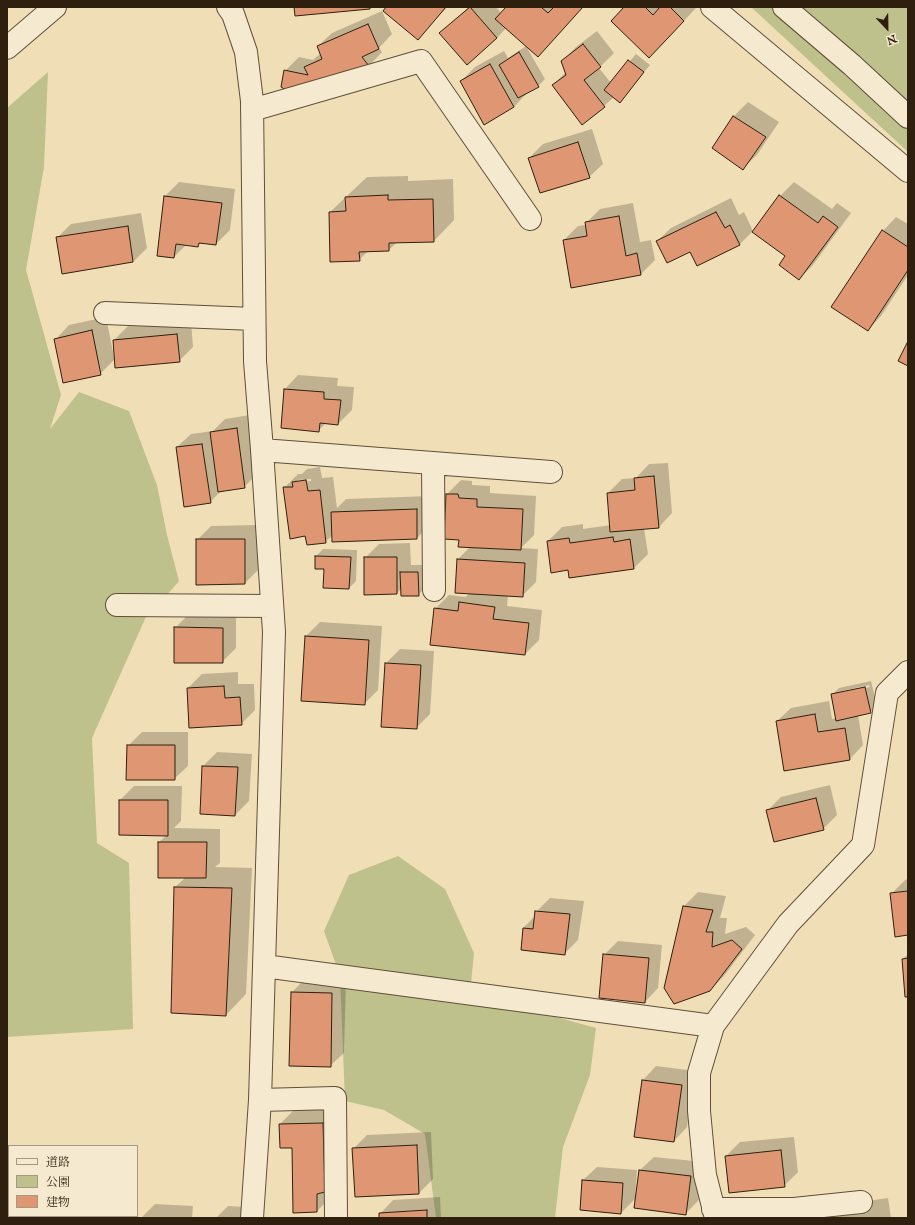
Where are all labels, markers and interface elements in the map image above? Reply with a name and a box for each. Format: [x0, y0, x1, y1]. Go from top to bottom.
north arrow [867, 8, 907, 48]
text: N [884, 31, 899, 47]
legend [8, 1145, 138, 1217]
text: 道路 [46, 1155, 70, 1170]
text: 公園 [46, 1175, 70, 1190]
text: 建物 [46, 1195, 70, 1210]

